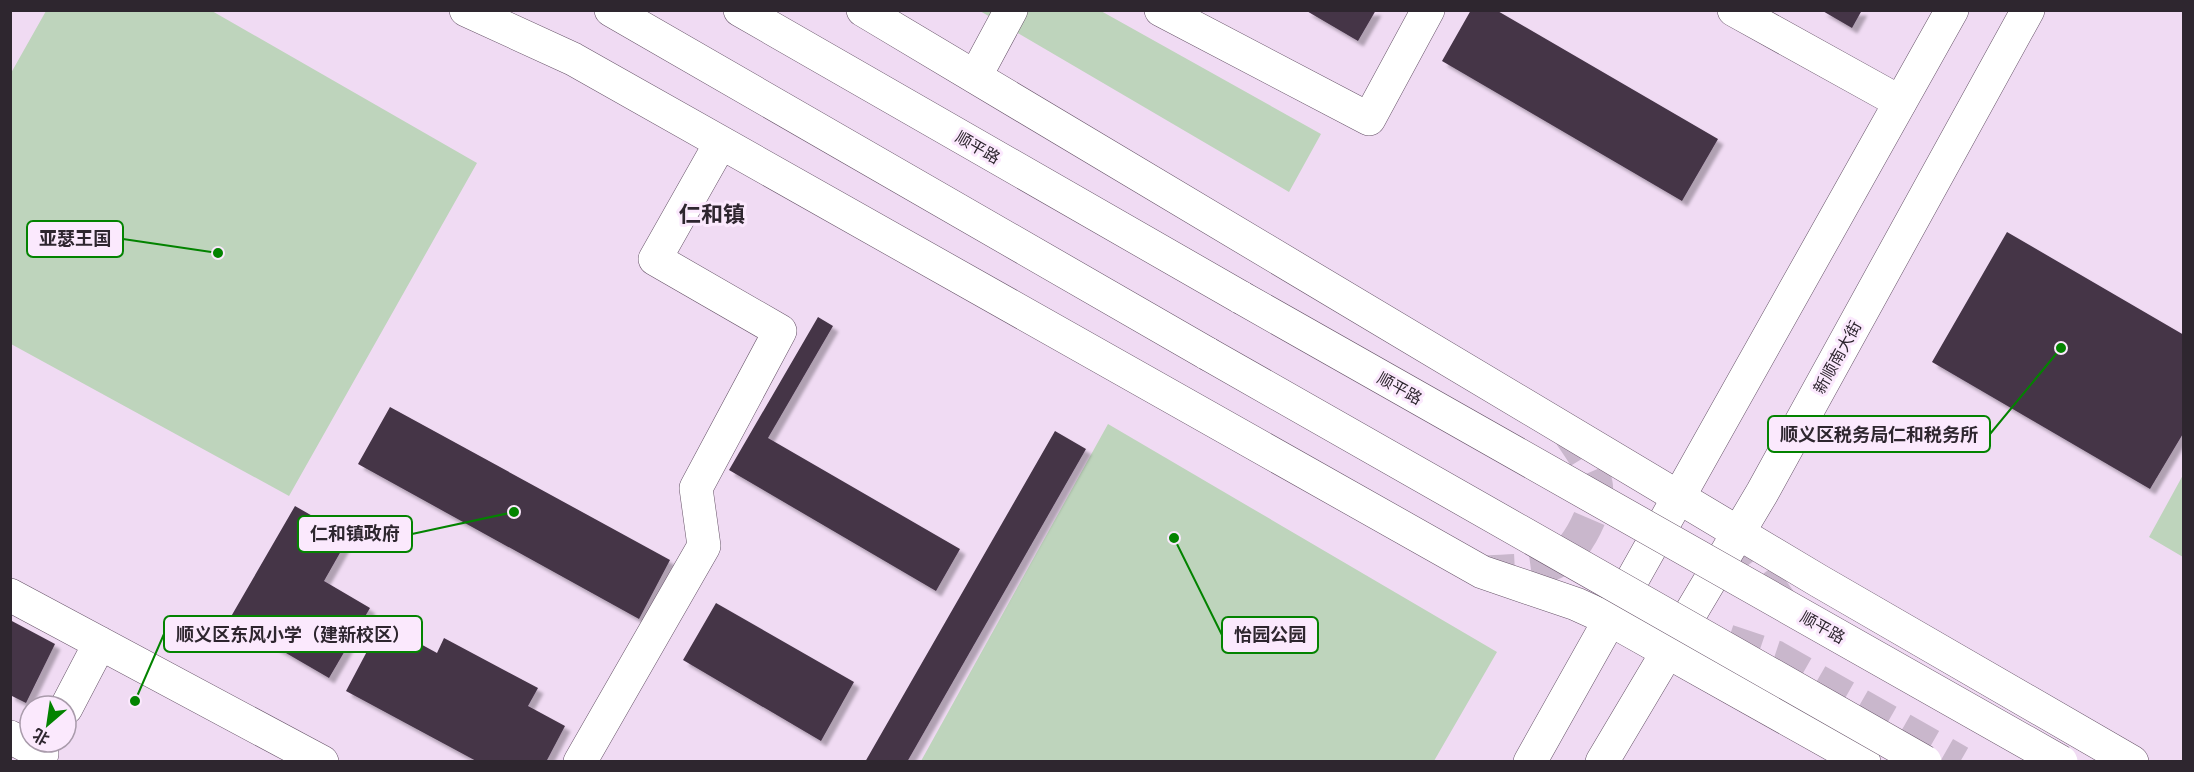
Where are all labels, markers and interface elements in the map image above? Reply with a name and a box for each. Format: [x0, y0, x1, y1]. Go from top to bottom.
street label: 顺平路 [952, 125, 1004, 169]
district label: 仁和镇 [679, 199, 745, 229]
callout: 亚瑟王国 [27, 221, 123, 257]
text: 亚瑟王国 [39, 226, 111, 250]
street label: 新顺南大街 [1808, 317, 1866, 397]
street label: 顺平路 [1374, 367, 1426, 409]
callout: 顺义区税务局仁和税务所 [1768, 416, 1990, 452]
text: 顺义区税务局仁和税务所 [1780, 422, 1978, 446]
callout: 仁和镇政府 [298, 516, 412, 552]
text: 仁和镇政府 [310, 521, 400, 545]
street label: 顺平路 [1797, 606, 1849, 648]
callout: 顺义区东风小学（建新校区） [164, 616, 422, 652]
callout: 怡园公园 [1222, 617, 1318, 653]
text: 顺义区东风小学（建新校区） [176, 622, 410, 646]
text: 怡园公园 [1234, 622, 1306, 646]
north arrow [18, 694, 78, 754]
text: 北 [28, 724, 53, 751]

